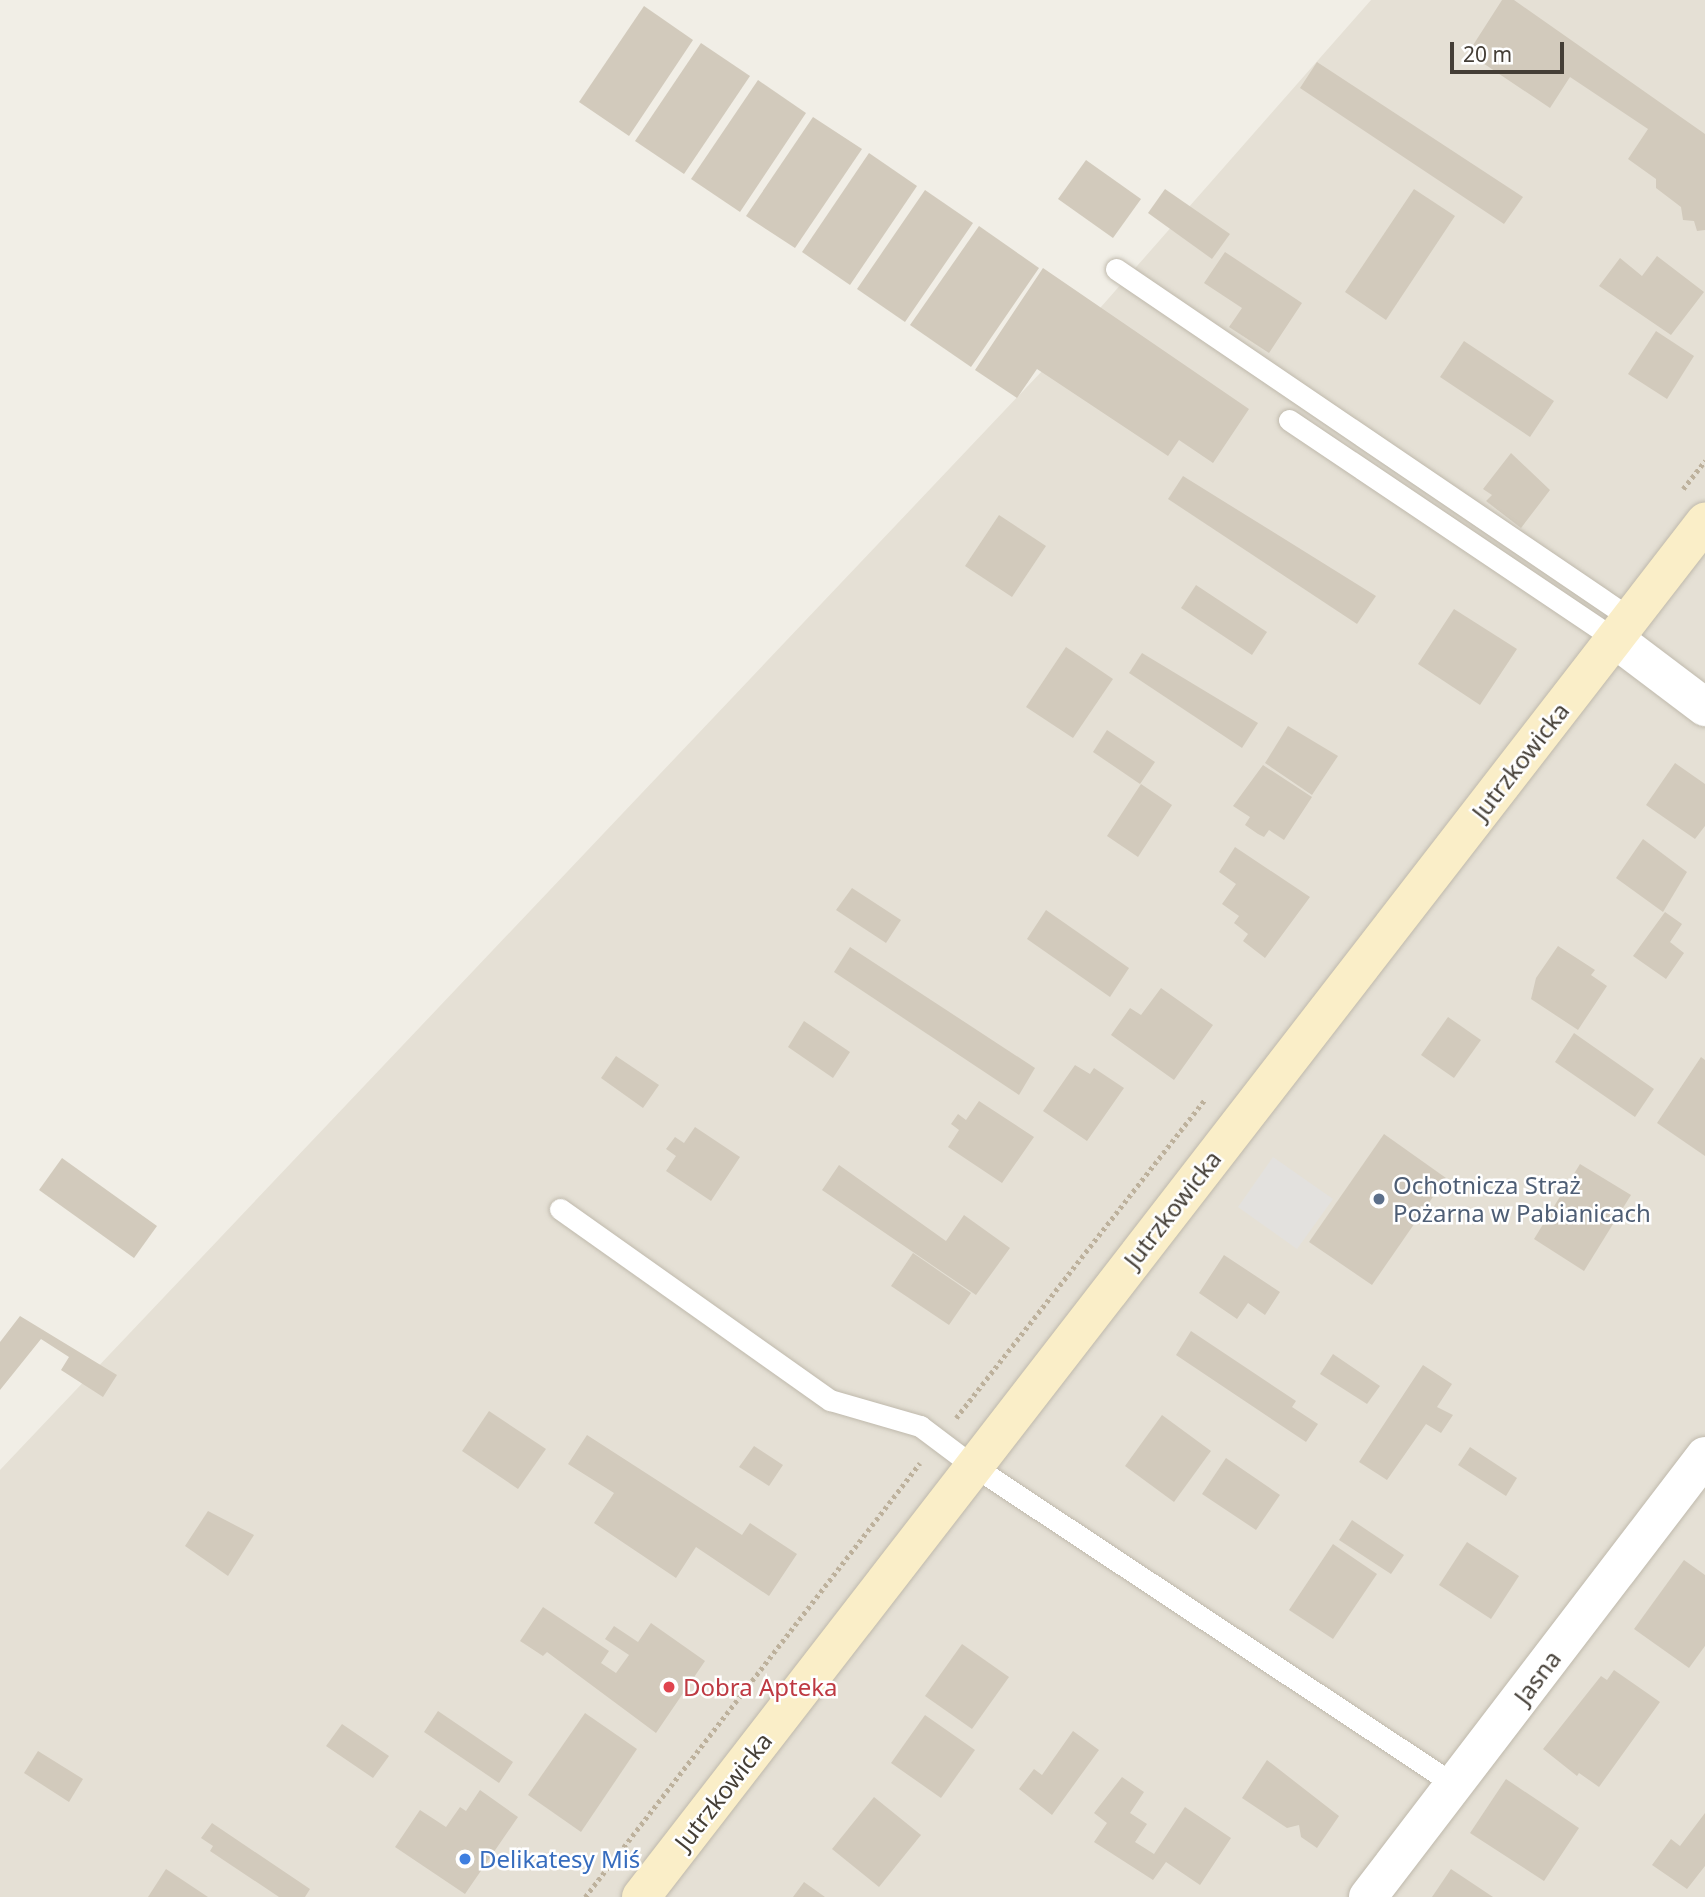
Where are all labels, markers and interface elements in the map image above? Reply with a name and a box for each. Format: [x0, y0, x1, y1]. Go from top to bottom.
scale bar [1453, 28, 1567, 72]
text: 20 m [1463, 40, 1512, 68]
street label: Jutrzkowicka [1465, 697, 1575, 825]
street label: Jutrzkowicka [1117, 1145, 1227, 1273]
place label: Ochotnicza Straż Pożarna w Pabianicach [1393, 1171, 1651, 1227]
marker: Ochotnicza Straż Pożarna w Pabianicach [1371, 1191, 1387, 1207]
street label: Jasna [1508, 1644, 1566, 1710]
place label: Dobra Apteka [683, 1673, 838, 1701]
marker: Dobra Apteka [661, 1679, 677, 1695]
street label: Jutrzkowicka [668, 1727, 778, 1855]
place label: Delikatesy Miś [479, 1845, 640, 1873]
marker: Delikatesy Miś [457, 1851, 473, 1867]

